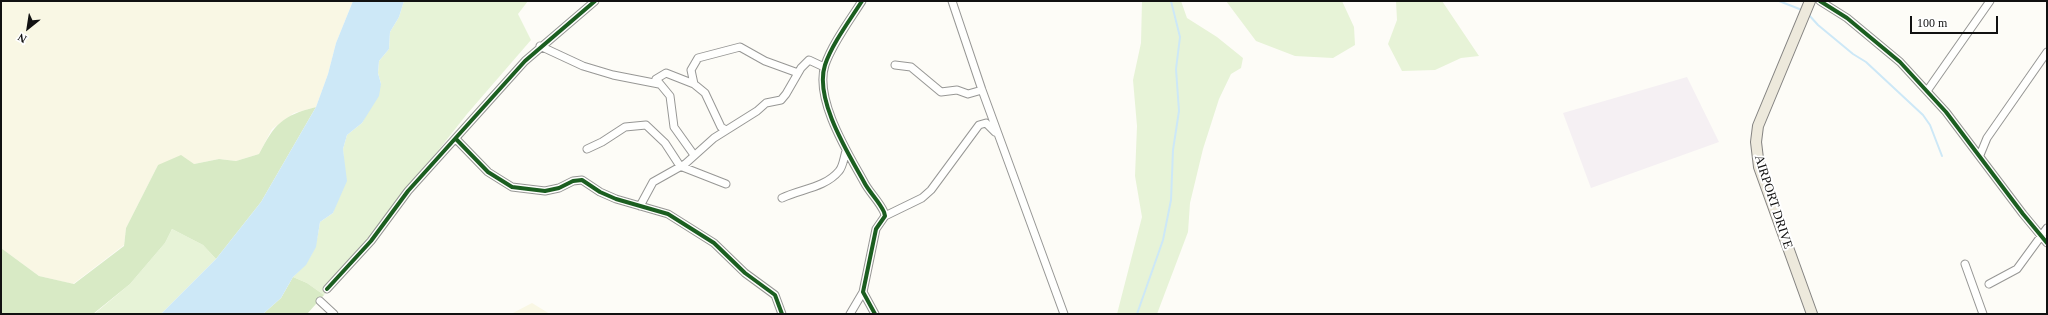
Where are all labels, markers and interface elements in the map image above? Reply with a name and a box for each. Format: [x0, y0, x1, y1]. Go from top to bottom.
north arrow [8, 8, 48, 48]
scale bar [1912, 8, 2000, 34]
text: 100 m [1917, 16, 1947, 30]
text: N [16, 31, 28, 46]
street label: AIRPORT DRIVE [1750, 153, 1796, 251]

